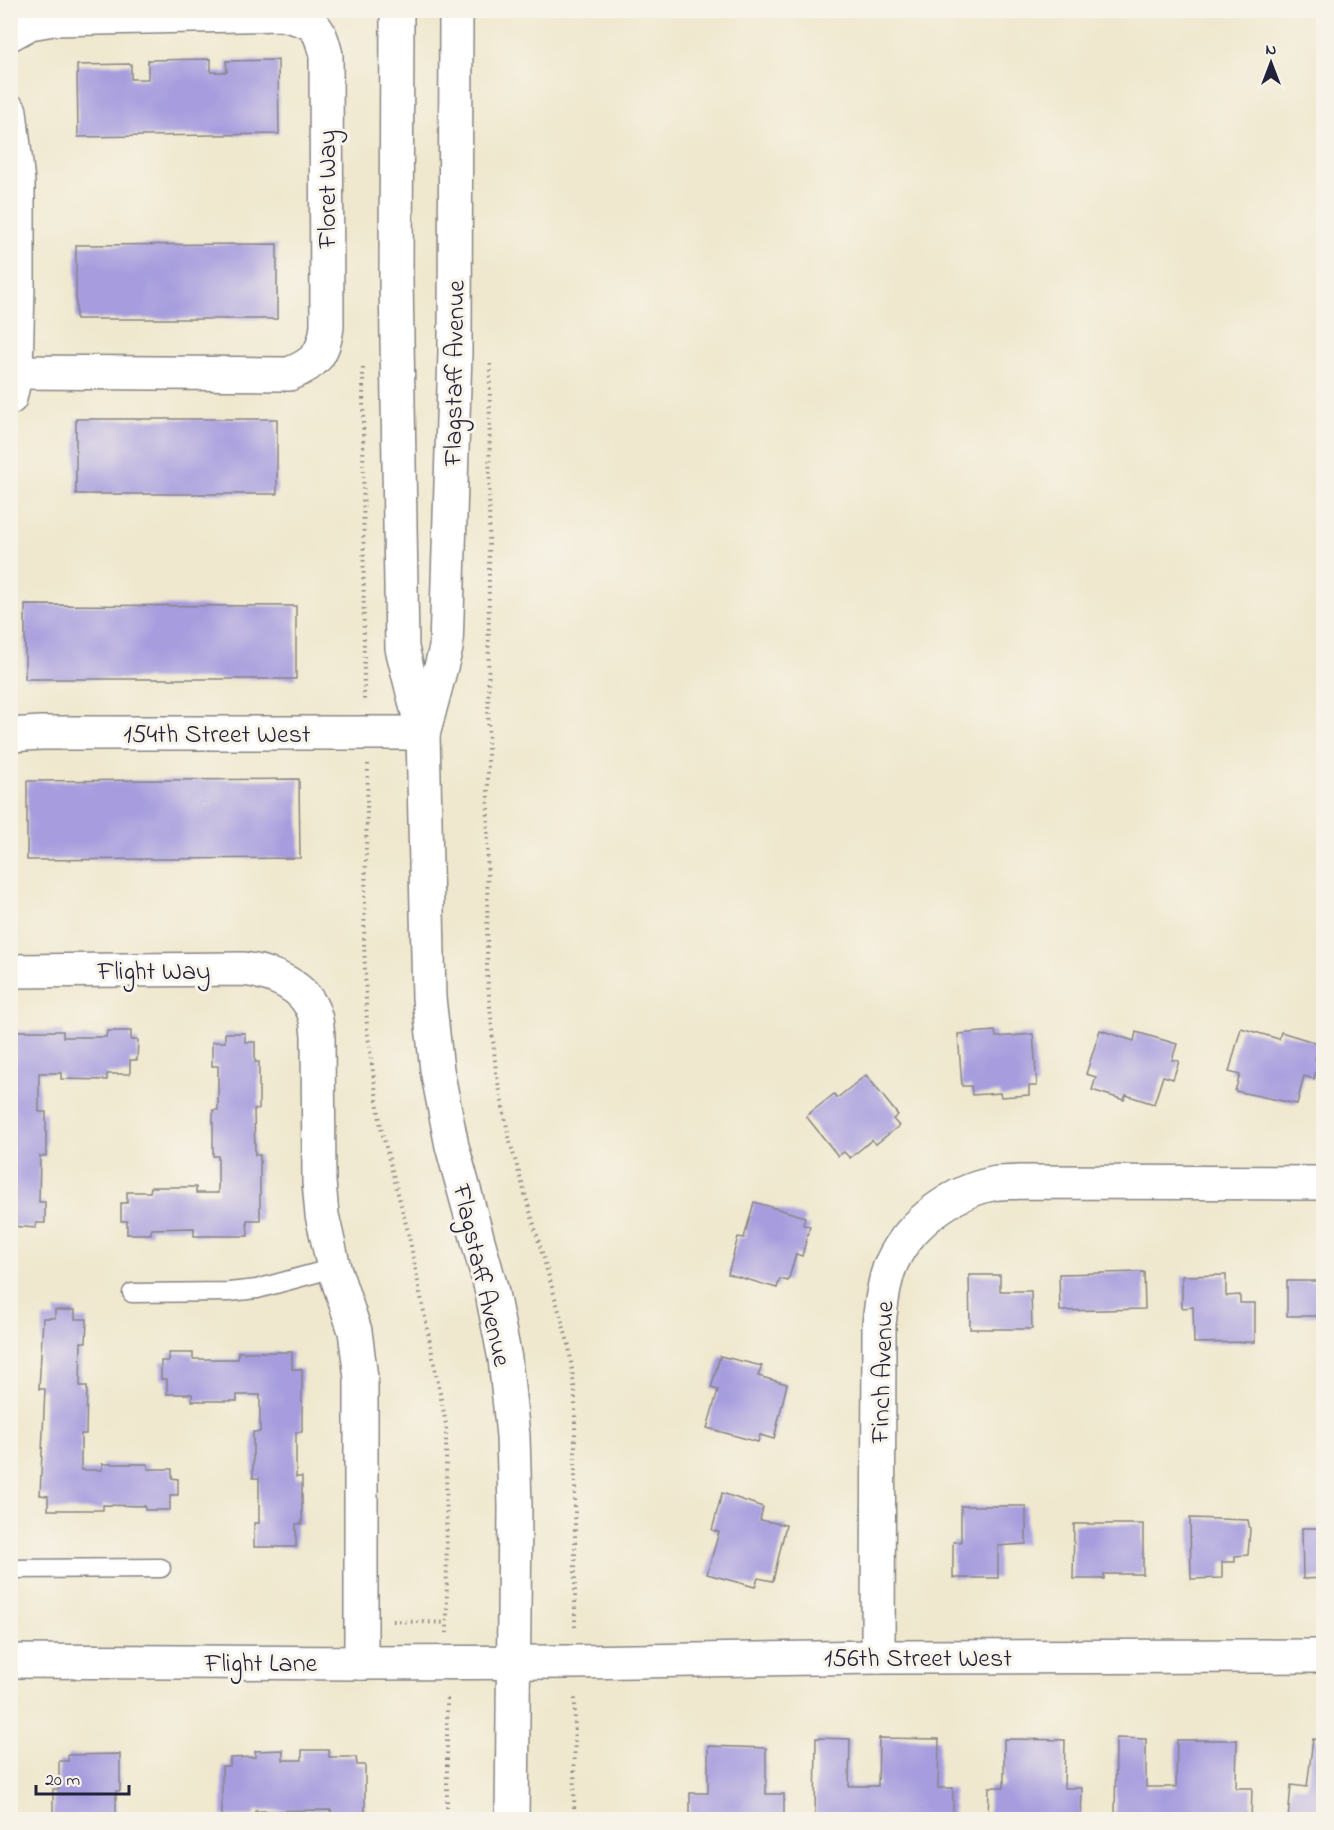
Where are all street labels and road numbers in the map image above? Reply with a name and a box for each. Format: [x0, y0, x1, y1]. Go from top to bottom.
street label: Floret Way [310, 130, 348, 249]
street label: Flagstaff Avenue [435, 279, 477, 467]
street label: 154th Street West [123, 717, 311, 755]
street label: Flight Way [97, 954, 210, 992]
street label: Flagstaff Avenue [440, 1180, 520, 1371]
street label: Finch Avenue [862, 1300, 905, 1445]
street label: 156th Street West [824, 1641, 1012, 1679]
street label: Flight Lane [204, 1646, 317, 1684]

